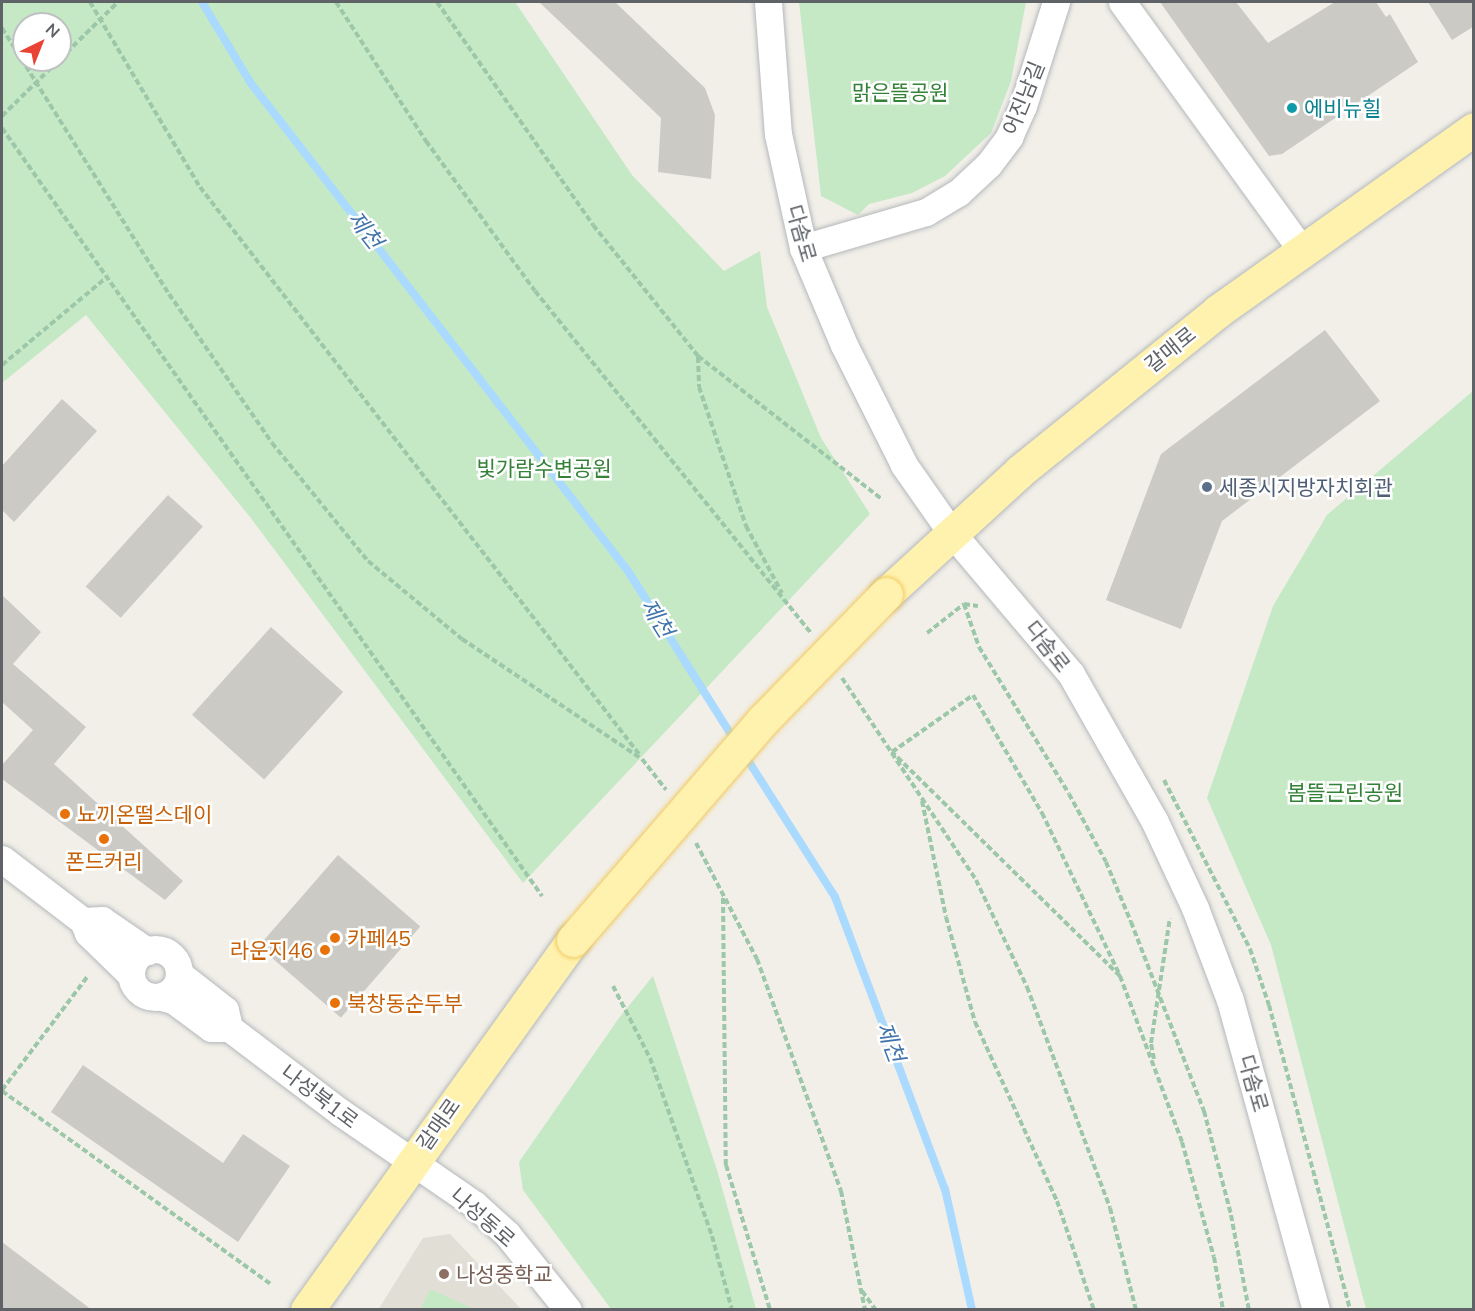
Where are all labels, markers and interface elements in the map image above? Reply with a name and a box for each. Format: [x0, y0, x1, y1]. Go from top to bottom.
north arrow [12, 12, 72, 72]
text: N [42, 19, 64, 42]
street label: 어진남길 [997, 57, 1049, 139]
park label: 맑은뜰공원 [852, 79, 948, 105]
place label: 에비뉴힐 [1304, 95, 1381, 121]
marker: 에비뉴힐 [1285, 101, 1299, 115]
street label: 다솜로 [782, 202, 822, 264]
water label: 제천 [342, 206, 388, 254]
street label: 갈매로 [1140, 321, 1200, 377]
park label: 빛가람수변공원 [476, 455, 612, 481]
place label: 세종시지방자치회관 [1219, 474, 1393, 500]
marker: 세종시지방자치회관 [1200, 480, 1214, 494]
water label: 제천 [635, 594, 679, 642]
street label: 다솜로 [1020, 615, 1076, 677]
park label: 봄뜰근린공원 [1287, 779, 1403, 805]
place label: 뇨끼온떨스데이 [77, 801, 212, 827]
marker: 뇨끼온떨스데이 [58, 807, 72, 821]
marker: 폰드커리 [97, 832, 111, 846]
place label: 폰드커리 [65, 848, 143, 874]
place label: 카페45 [347, 925, 411, 951]
marker: 카페45 [328, 931, 342, 945]
place label: 라운지46 [230, 937, 313, 963]
marker: 라운지46 [318, 943, 332, 957]
place label: 북창동순두부 [347, 990, 463, 1016]
marker: 북창동순두부 [328, 996, 342, 1010]
water label: 제천 [870, 1018, 910, 1066]
street label: 다솜로 [1234, 1052, 1274, 1114]
street label: 나성북1로 [277, 1059, 363, 1133]
street label: 갈매로 [411, 1093, 465, 1155]
street label: 나성동로 [446, 1182, 520, 1252]
place label: 나성중학교 [456, 1261, 553, 1287]
marker: 나성중학교 [437, 1267, 451, 1281]

